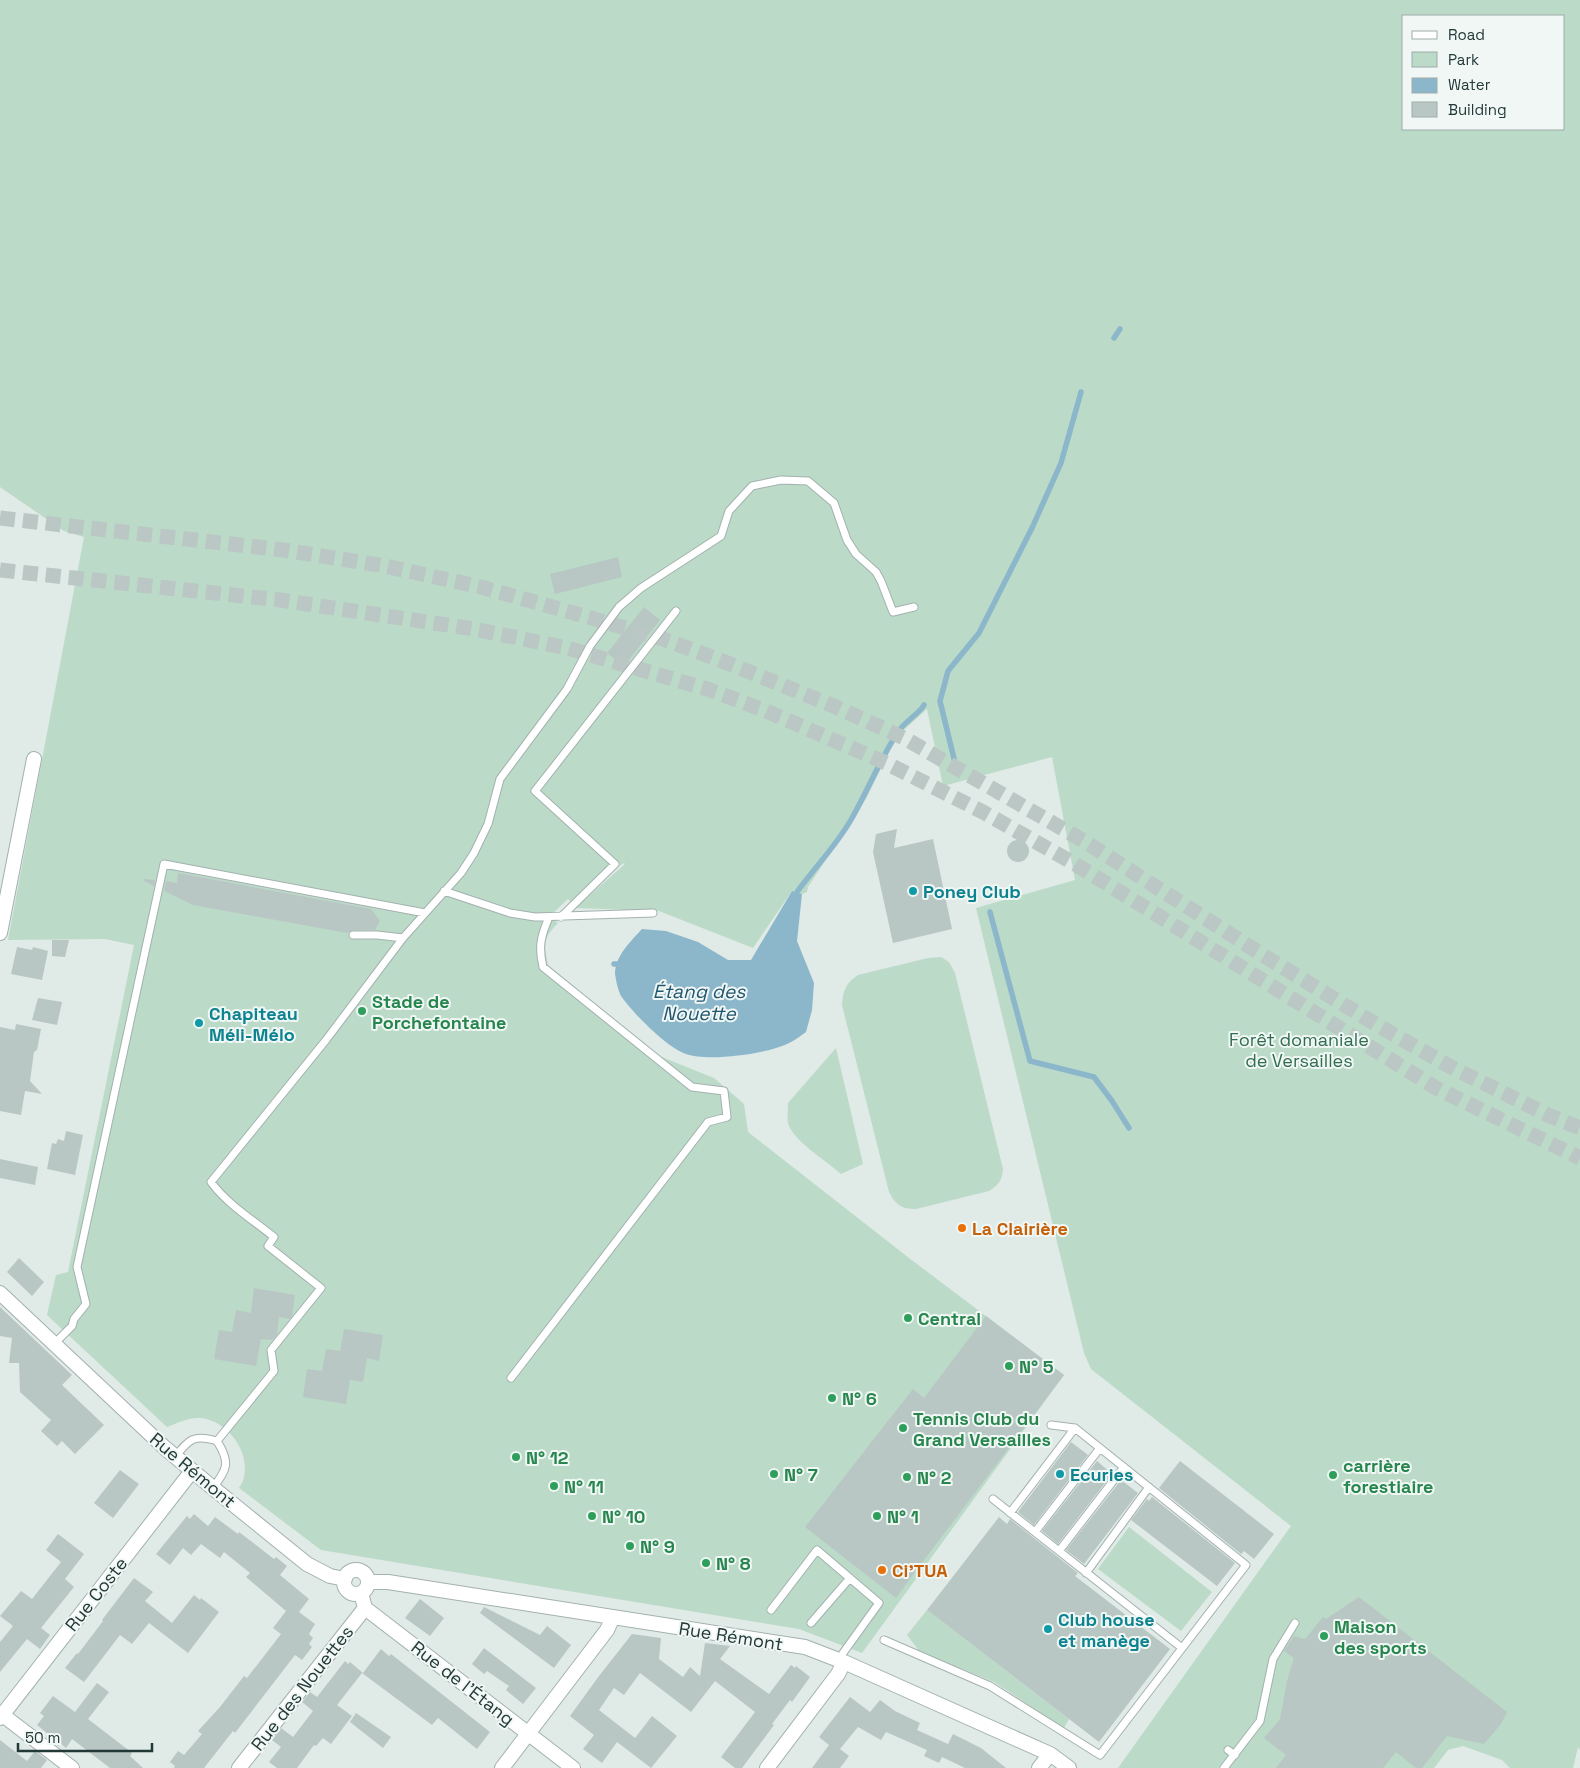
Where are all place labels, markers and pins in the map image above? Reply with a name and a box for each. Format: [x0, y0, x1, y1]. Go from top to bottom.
place label: Poney Club [923, 880, 1021, 903]
marker: Poney Club [907, 885, 919, 897]
place label: Stade de Porchefontaine [372, 990, 507, 1034]
place label: Chapiteau Méli-Mélo [209, 1002, 298, 1046]
marker: Stade de Porchefontaine [356, 1005, 368, 1017]
marker: Chapiteau Méli-Mélo [193, 1017, 205, 1029]
place label: La Clairière [972, 1217, 1068, 1240]
marker: La Clairière [956, 1222, 968, 1234]
place label: Central [918, 1307, 981, 1330]
marker: Central [902, 1312, 914, 1324]
place label: N° 5 [1019, 1355, 1054, 1378]
marker: N° 5 [1003, 1360, 1015, 1372]
place label: N° 6 [842, 1387, 877, 1410]
marker: N° 6 [826, 1392, 838, 1404]
place label: Tennis Club du Grand Versailles [913, 1407, 1051, 1451]
marker: Tennis Club du Grand Versailles [897, 1422, 909, 1434]
place label: N° 12 [526, 1446, 569, 1469]
marker: N° 12 [510, 1451, 522, 1463]
place label: carrière forestiaire [1343, 1454, 1433, 1498]
place label: N° 7 [784, 1463, 818, 1486]
place label: Ecuries [1070, 1463, 1133, 1486]
place label: N° 2 [917, 1466, 952, 1489]
marker: N° 7 [768, 1468, 780, 1480]
marker: Ecuries [1054, 1468, 1066, 1480]
marker: carrière forestiaire [1327, 1469, 1339, 1481]
marker: N° 2 [901, 1471, 913, 1483]
place label: N° 11 [564, 1475, 604, 1498]
marker: N° 11 [548, 1480, 560, 1492]
place label: N° 10 [602, 1505, 646, 1528]
place label: N° 1 [887, 1505, 919, 1528]
marker: N° 10 [586, 1510, 598, 1522]
marker: N° 1 [871, 1510, 883, 1522]
place label: N° 9 [640, 1535, 675, 1558]
marker: N° 9 [624, 1540, 636, 1552]
place label: N° 8 [716, 1552, 751, 1575]
marker: N° 8 [700, 1557, 712, 1569]
place label: Ci'TUA [892, 1559, 948, 1582]
marker: Ci'TUA [876, 1564, 888, 1576]
place label: Club house et manège [1058, 1608, 1155, 1652]
place label: Maison des sports [1334, 1615, 1427, 1659]
marker: Club house et manège [1042, 1623, 1054, 1635]
marker: Maison des sports [1318, 1630, 1330, 1642]

